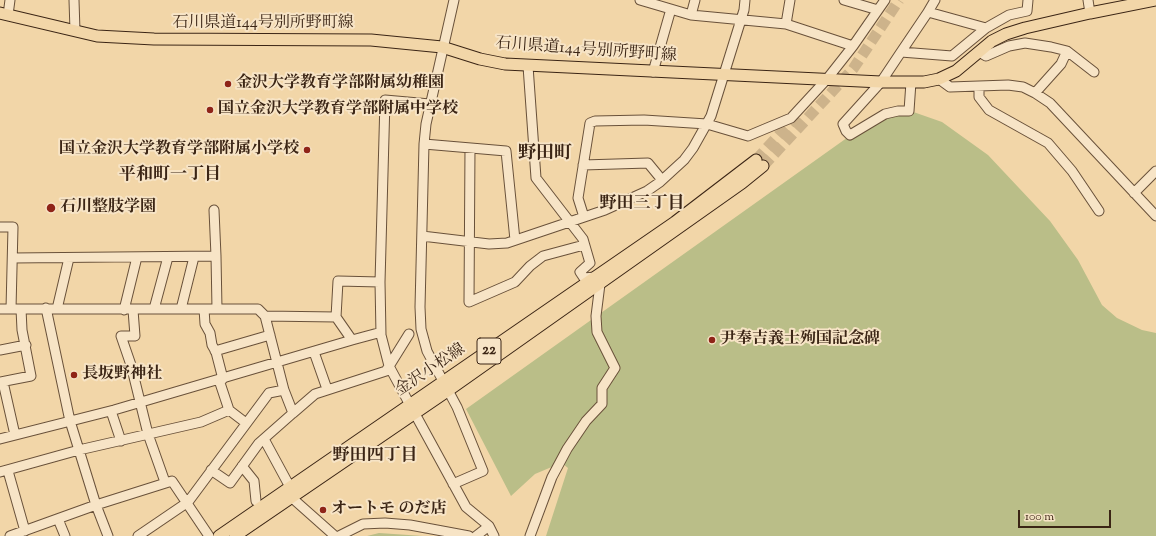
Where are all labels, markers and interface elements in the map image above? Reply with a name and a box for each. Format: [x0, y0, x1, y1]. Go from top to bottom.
street label: 石川県道144号別所野町線 [172, 14, 354, 34]
street label: 石川県道144号別所野町線 [495, 35, 677, 67]
place label: 金沢大学教育学部附属幼稚園 [236, 74, 444, 94]
marker: 金沢大学教育学部附属幼稚園 [223, 79, 233, 89]
place label: 国立金沢大学教育学部附属中学校 [218, 100, 458, 120]
marker: 国立金沢大学教育学部附属中学校 [205, 105, 215, 115]
place label: 国立金沢大学教育学部附属小学校 [59, 140, 299, 160]
district label: 野田町 [518, 144, 572, 166]
marker: 国立金沢大学教育学部附属小学校 [302, 145, 312, 155]
district label: 平和町一丁目 [119, 166, 221, 186]
district label: 野田三丁目 [600, 195, 684, 215]
place label: 石川整肢学園 [60, 198, 156, 218]
marker: 石川整肢学園 [45, 202, 57, 214]
place label: 尹奉吉義士殉国記念碑 [720, 330, 880, 350]
marker: 尹奉吉義士殉国記念碑 [707, 335, 717, 345]
road number: 22 [477, 338, 501, 364]
street label: 金沢小松線 [392, 341, 470, 401]
place label: 長坂野神社 [82, 365, 162, 385]
marker: 長坂野神社 [69, 370, 79, 380]
district label: 野田四丁目 [333, 447, 417, 467]
place label: オートモ のだ店 [331, 500, 446, 520]
scale bar [1020, 502, 1113, 528]
marker: オートモ のだ店 [318, 505, 328, 515]
text: 100 m [1025, 508, 1054, 526]

